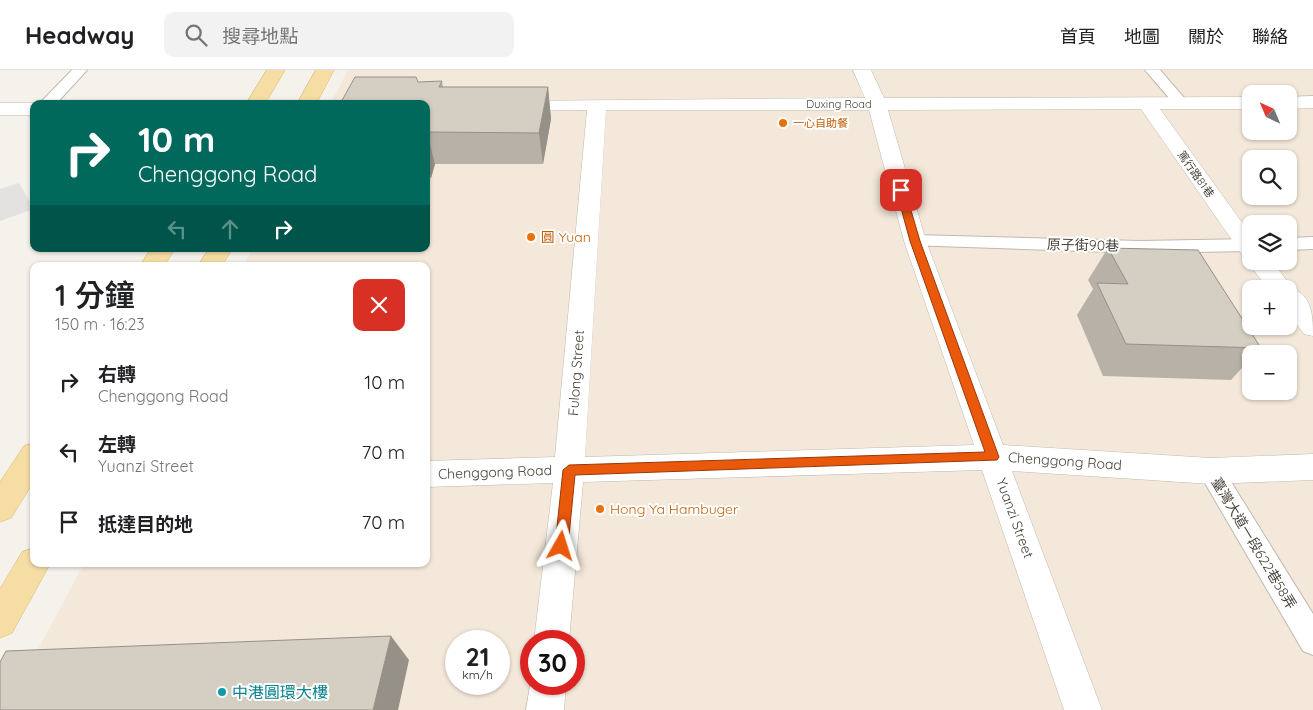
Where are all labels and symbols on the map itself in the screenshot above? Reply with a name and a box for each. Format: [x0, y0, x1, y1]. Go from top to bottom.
north arrow [1242, 85, 1298, 140]
street label: Duxing Road [806, 97, 872, 111]
place label: 一心自助餐 [793, 116, 848, 130]
marker: 一心自助餐 [777, 117, 789, 129]
street label: 篤行路81巷 [1175, 148, 1217, 200]
pin [880, 169, 922, 211]
place label: 圓 Yuan [541, 228, 591, 246]
marker: 圓 Yuan [525, 231, 537, 243]
street label: 原子街90巷 [1047, 235, 1119, 255]
street label: Fulong Street [564, 329, 588, 417]
street label: Chenggong Road [1007, 448, 1123, 474]
street label: Chenggong Road [438, 461, 552, 483]
street label: 臺灣大道一段622巷58弄 [1208, 474, 1300, 612]
street label: Yuanzi Street [992, 476, 1038, 561]
place label: Hong Ya Hambuger [610, 500, 739, 518]
marker: Hong Ya Hambuger [594, 503, 606, 515]
position arrow [534, 519, 586, 571]
speed limit sign: 30 [520, 630, 585, 695]
place label: 中港圓環大樓 [232, 682, 328, 702]
marker: 中港圓環大樓 [216, 686, 228, 698]

